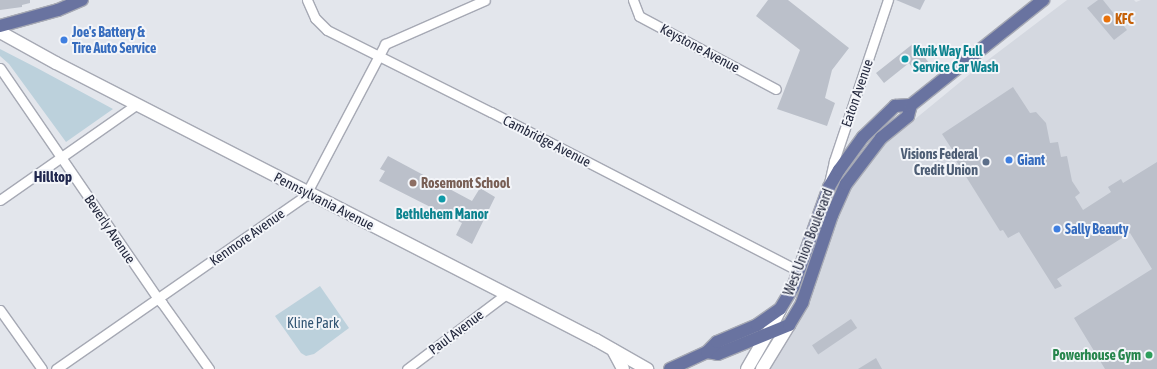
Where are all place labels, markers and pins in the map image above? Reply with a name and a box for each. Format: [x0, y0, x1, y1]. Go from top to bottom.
place label: KFC [1115, 11, 1134, 27]
marker: KFC [1102, 14, 1112, 24]
place label: Joe's Battery & Tire Auto Service [72, 24, 156, 56]
marker: Joe's Battery & Tire Auto Service [59, 35, 69, 45]
place label: Kwik Way Full Service Car Wash [913, 43, 999, 76]
marker: Kwik Way Full Service Car Wash [900, 54, 910, 64]
place label: Visions Federal Credit Union [901, 146, 978, 178]
place label: Giant [1017, 152, 1045, 168]
marker: Giant [1004, 155, 1014, 165]
marker: Visions Federal Credit Union [981, 157, 991, 167]
place label: Rosemont School [421, 175, 510, 191]
marker: Rosemont School [408, 178, 418, 188]
marker: Bethlehem Manor [437, 194, 447, 204]
place label: Bethlehem Manor [396, 206, 488, 222]
place label: Sally Beauty [1065, 221, 1128, 237]
marker: Sally Beauty [1052, 224, 1062, 234]
place label: Powerhouse Gym [1053, 347, 1141, 363]
marker: Powerhouse Gym [1144, 350, 1154, 360]

